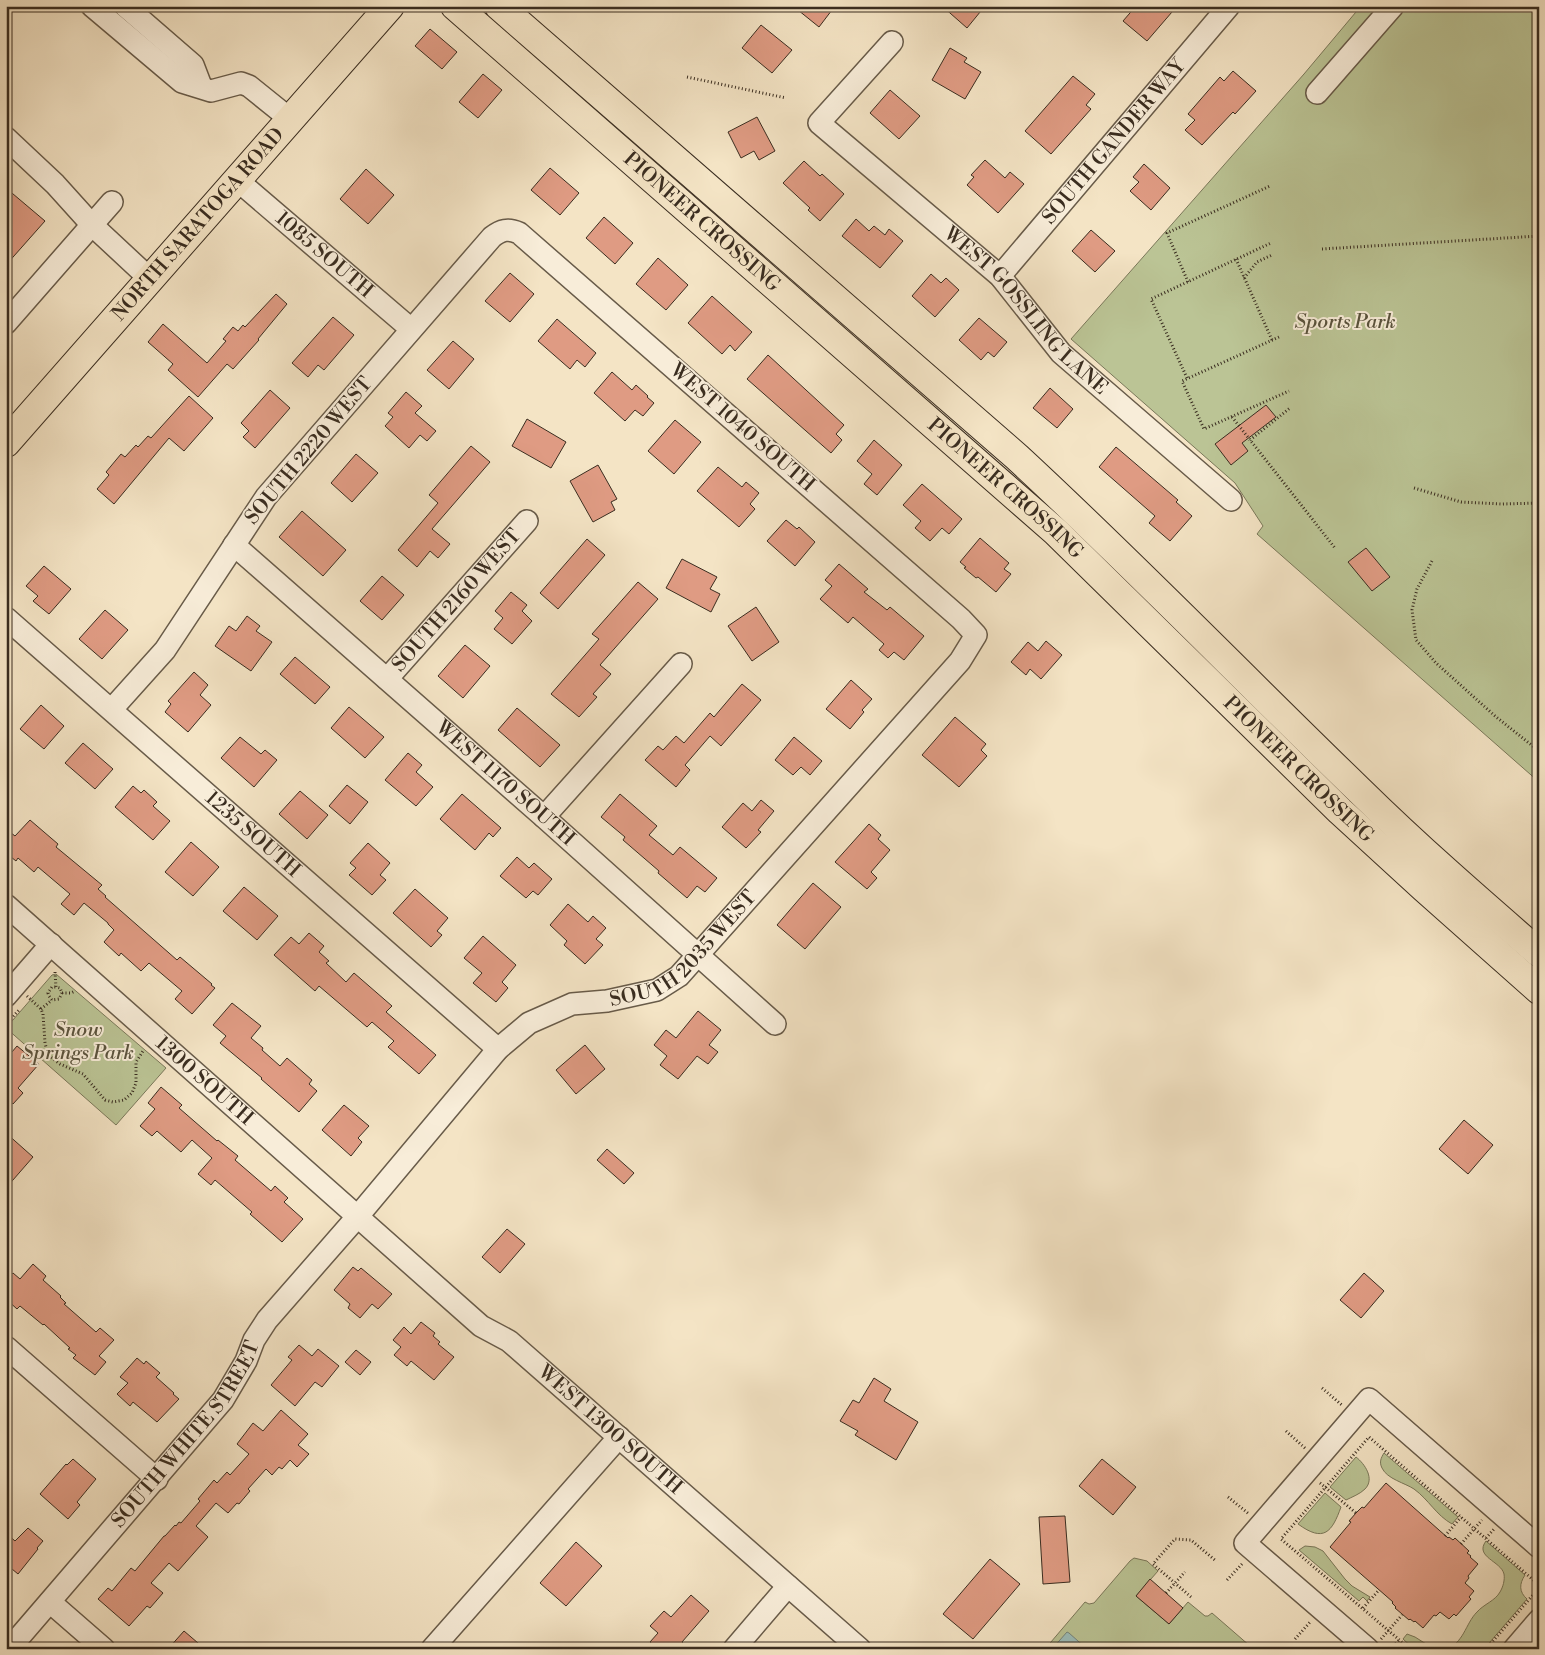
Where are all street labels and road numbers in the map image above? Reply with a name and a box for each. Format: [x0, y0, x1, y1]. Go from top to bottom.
street label: SOUTH GANDER WAY [1037, 53, 1191, 229]
street label: NORTH SARATOGA ROAD [107, 123, 290, 326]
street label: PIONEER CROSSING [618, 147, 786, 298]
street label: 1085 SOUTH [270, 206, 378, 304]
street label: WEST GOSSLING LANE [938, 221, 1113, 400]
street label: WEST 1040 SOUTH [664, 358, 820, 498]
street label: SOUTH 2220 WEST [240, 372, 378, 530]
street label: PIONEER CROSSING [922, 413, 1089, 565]
street label: SOUTH 2160 WEST [387, 524, 527, 677]
street label: PIONEER CROSSING [1218, 691, 1379, 848]
street label: WEST 1170 SOUTH [430, 715, 580, 851]
street label: 1235 SOUTH [200, 786, 306, 883]
street label: SOUTH 2035 WEST [607, 885, 762, 1013]
street label: 1300 SOUTH [150, 1031, 258, 1131]
street label: SOUTH WHITE STREET [106, 1337, 265, 1533]
street label: WEST 1300 SOUTH [532, 1359, 687, 1500]

